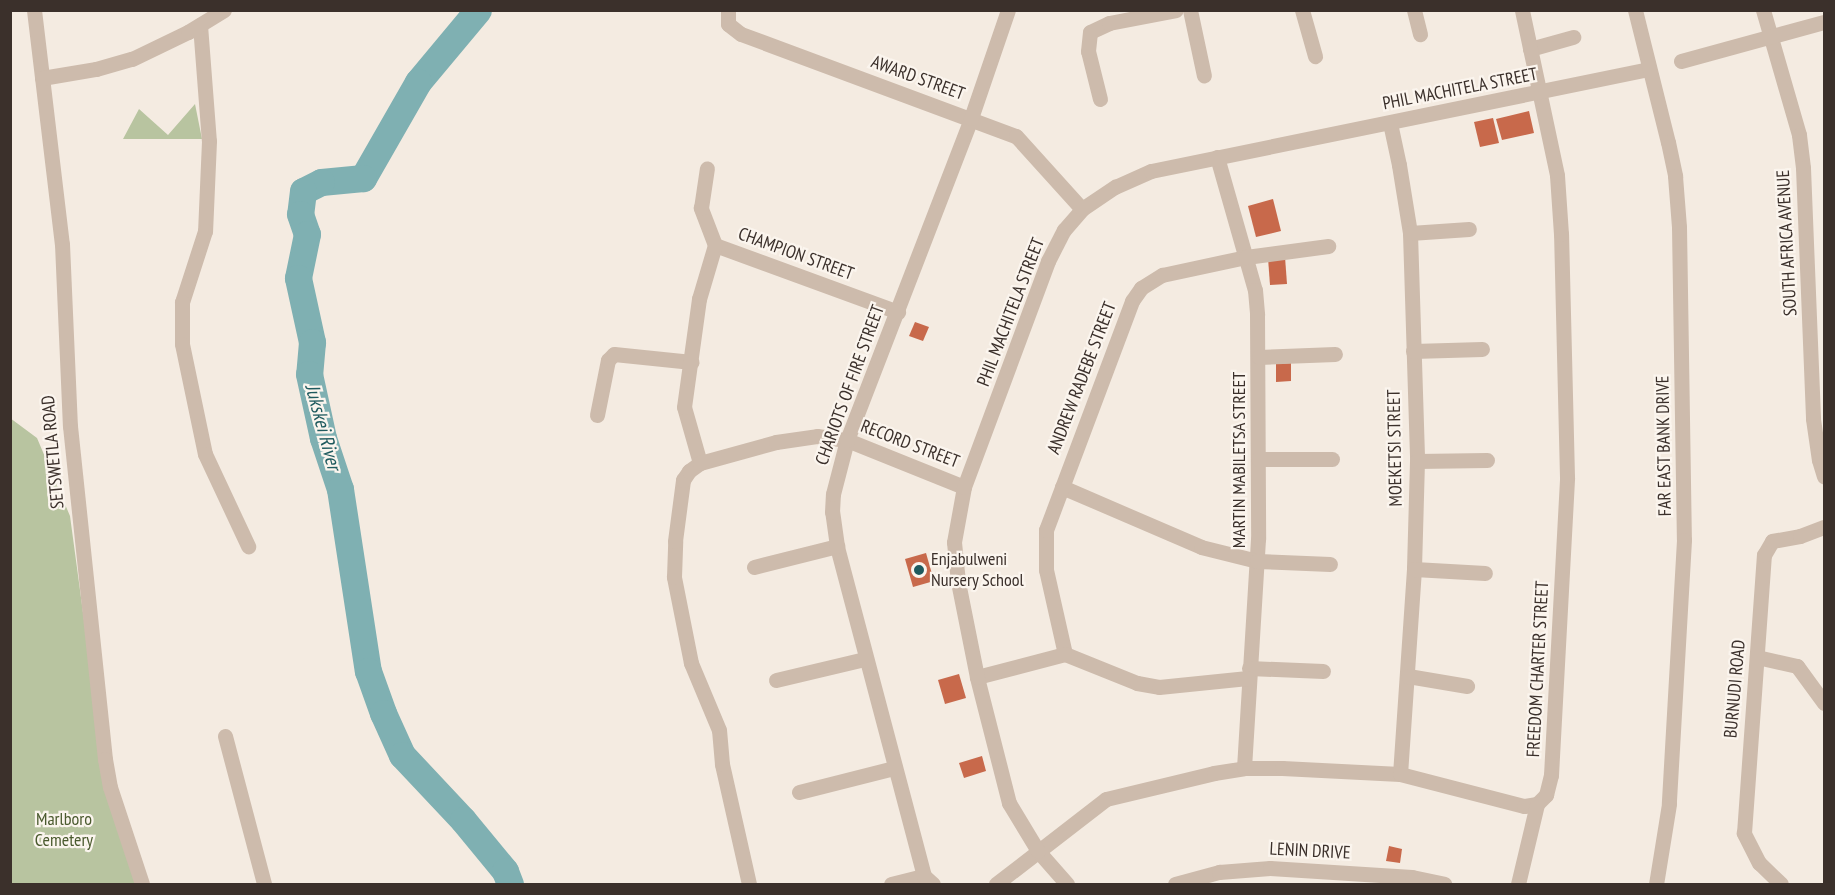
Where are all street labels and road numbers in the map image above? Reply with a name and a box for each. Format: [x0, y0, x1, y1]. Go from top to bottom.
street label: AWARD STREET [868, 51, 968, 105]
street label: PHIL MACHITELA STREET [1380, 63, 1540, 115]
street label: SOUTH AFRICA AVENUE [1772, 169, 1802, 317]
street label: CHAMPION STREET [735, 223, 857, 285]
street label: PHIL MACHITELA STREET [973, 234, 1049, 390]
street label: ANDREW RADEBE STREET [1043, 299, 1121, 457]
street label: CHARIOTS OF FIRE STREET [811, 302, 889, 468]
street label: MARTIN MABILETSA STREET [1228, 371, 1250, 549]
street label: FAR EAST BANK DRIVE [1652, 375, 1676, 517]
street label: MOEKETSI STREET [1383, 389, 1407, 507]
street label: SETSWETLA ROAD [37, 394, 69, 510]
street label: RECORD STREET [858, 415, 962, 473]
street label: FREEDOM CHARTER STREET [1523, 580, 1553, 758]
street label: BURNUDI ROAD [1720, 639, 1750, 739]
street label: LENIN DRIVE [1269, 838, 1351, 864]

